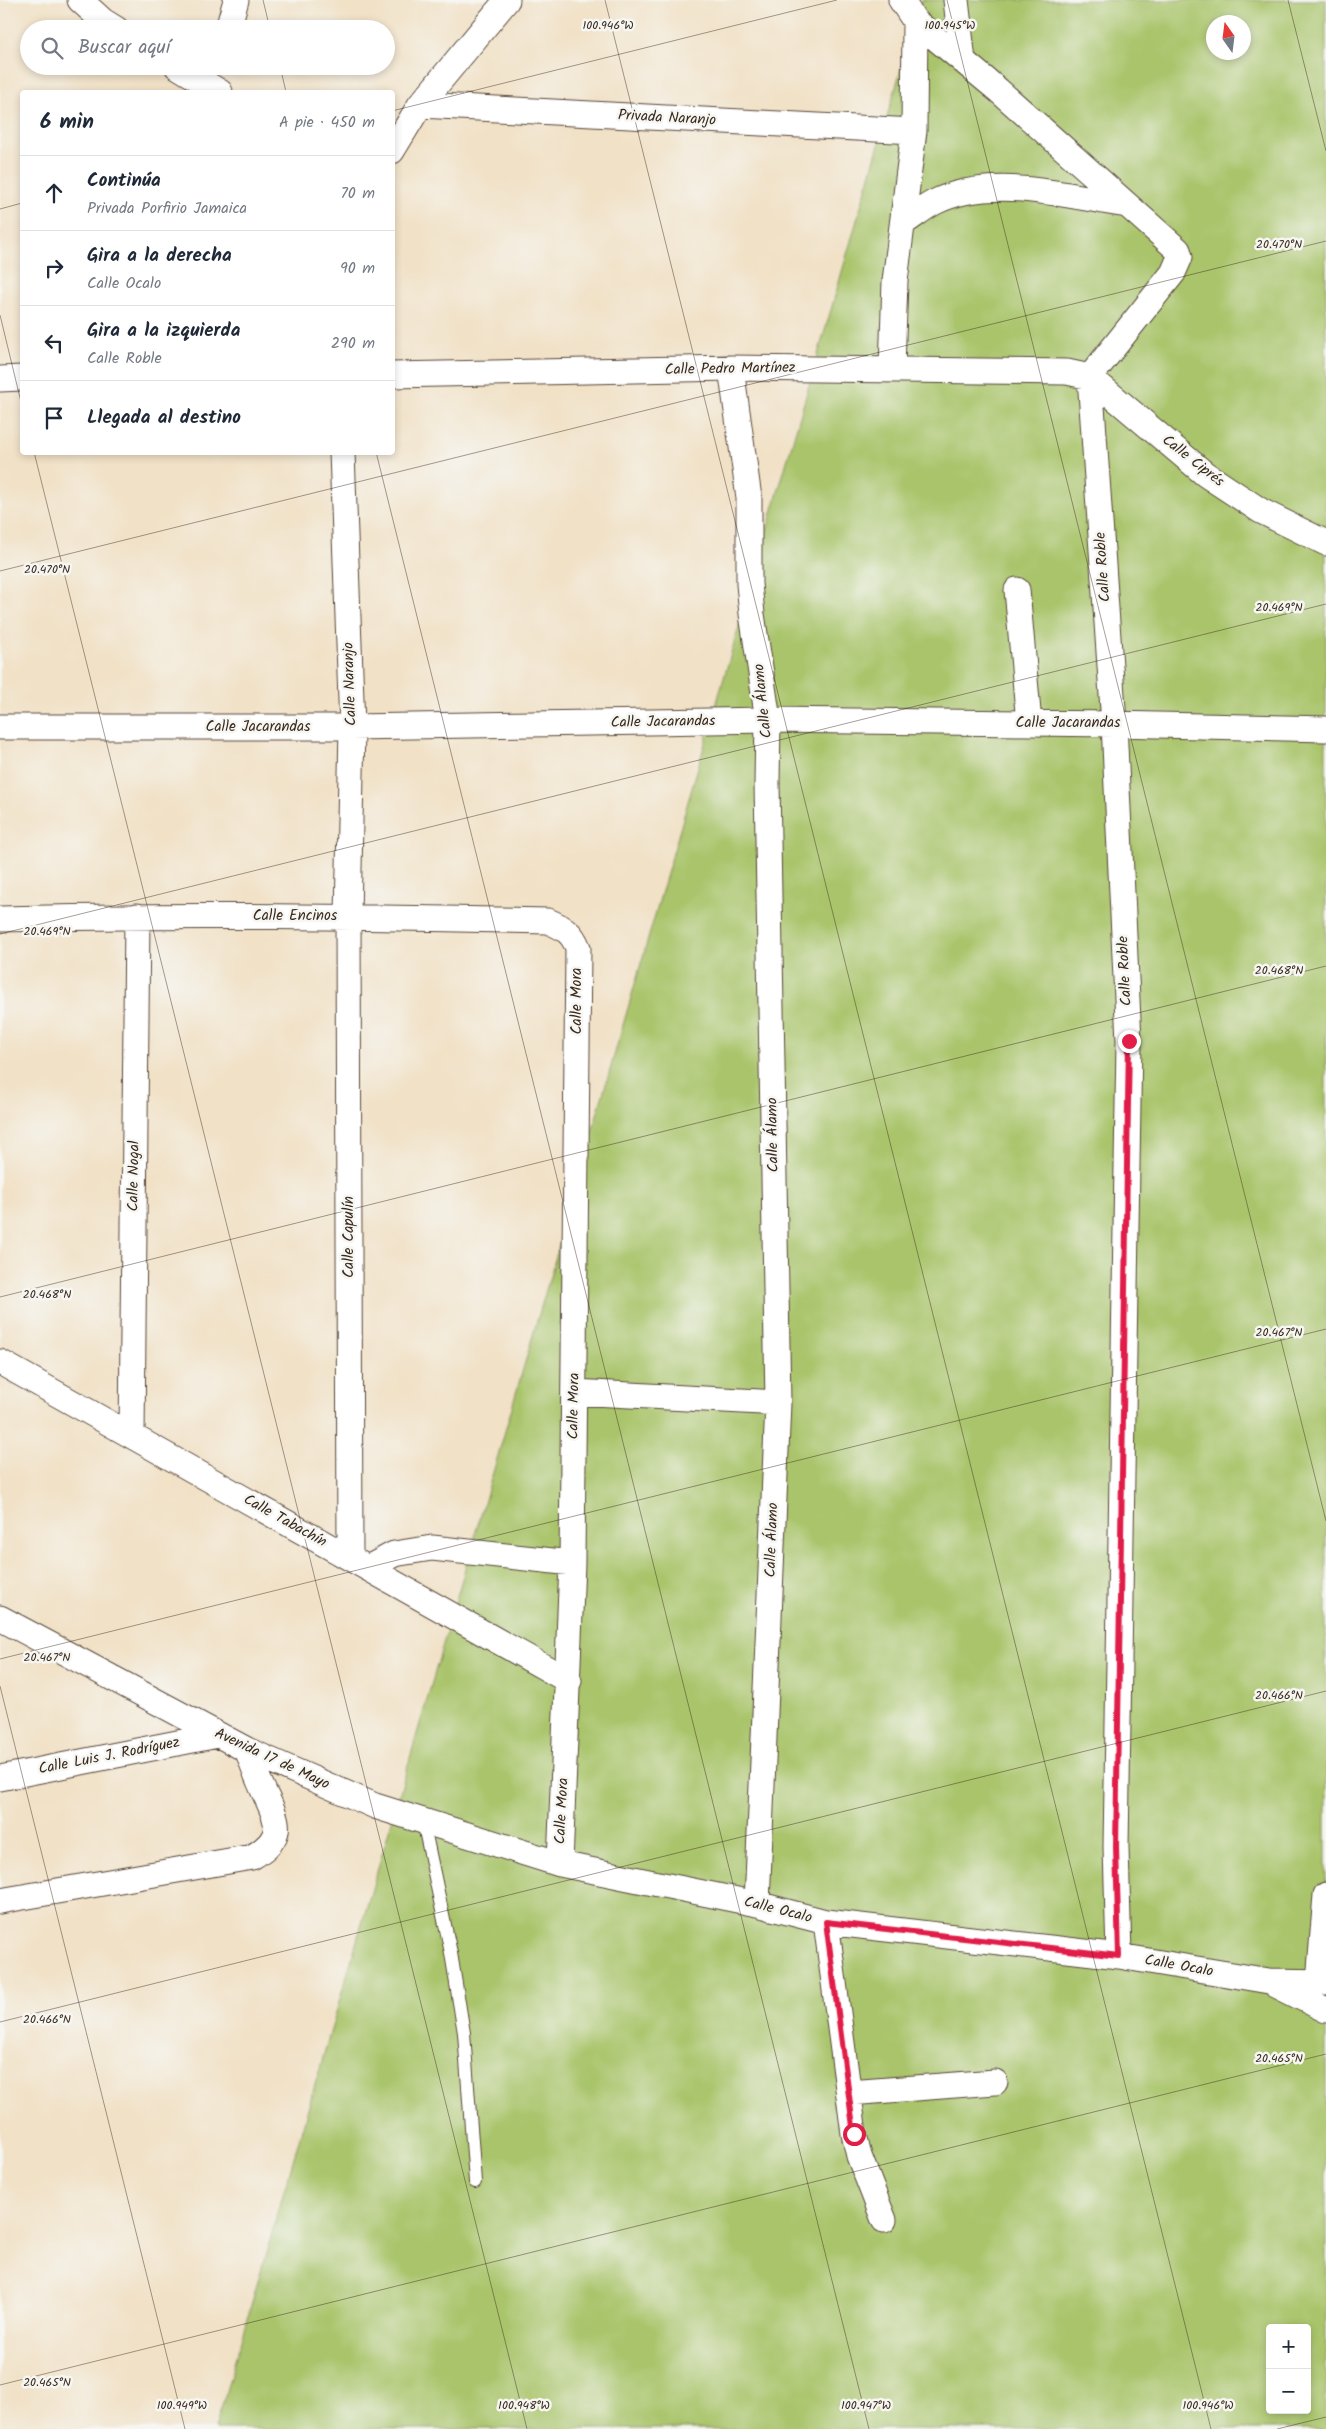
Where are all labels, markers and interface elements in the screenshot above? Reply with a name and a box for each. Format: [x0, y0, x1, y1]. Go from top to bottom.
north arrow [1206, 15, 1251, 60]
text: 100.946°W [582, 16, 634, 35]
text: 100.945°W [925, 16, 975, 35]
search box [20, 20, 395, 75]
text: Buscar aquí [78, 33, 170, 63]
icon: search [38, 34, 66, 62]
street label: Privada Naranjo [617, 103, 717, 133]
text: 6 min [40, 106, 94, 139]
text: A pie · 450 m [279, 110, 375, 135]
text: Continúa [87, 166, 161, 196]
icon: ahead [40, 179, 68, 207]
text: 70 m [340, 181, 375, 206]
text: Privada Porfirio Jamaica [87, 196, 247, 221]
text: 20.470°N [1256, 235, 1302, 254]
text: Gira a la derecha [87, 241, 232, 271]
icon: right [40, 254, 68, 282]
text: 90 m [340, 256, 375, 281]
text: Calle Ocalo [87, 271, 161, 296]
text: Gira a la izquierda [87, 316, 240, 346]
icon: left [40, 329, 68, 357]
text: 290 m [331, 331, 375, 356]
text: Calle Roble [87, 346, 162, 371]
street label: Calle Pedro Martínez [664, 356, 796, 382]
text: Llegada al destino [87, 403, 241, 433]
icon: arrive [40, 404, 68, 432]
street label: Calle Ciprés [1157, 429, 1230, 494]
street label: Calle Roble [1089, 531, 1117, 603]
text: 20.470°N [24, 560, 70, 579]
text: 20.469°N [1255, 598, 1303, 617]
street label: Calle Naranjo [337, 641, 363, 726]
street label: Calle Álamo [747, 662, 779, 739]
street label: Calle Jacarandas [610, 709, 716, 735]
street label: Calle Jacarandas [1016, 711, 1121, 735]
street label: Calle Jacarandas [206, 715, 311, 739]
street label: Calle Encinos [253, 904, 338, 928]
text: 20.469°N [23, 922, 71, 941]
street label: Calle Roble [1111, 935, 1139, 1007]
text: 20.468°N [1255, 961, 1303, 980]
street label: Calle Mora [565, 968, 589, 1034]
route end [1118, 1030, 1141, 1053]
street label: Calle Álamo [760, 1097, 786, 1173]
street label: Calle Nogal [121, 1140, 147, 1212]
street label: Calle Capulín [337, 1196, 361, 1278]
text: 20.468°N [23, 1285, 71, 1304]
text: 20.467°N [1256, 1323, 1302, 1342]
street label: Calle Mora [561, 1372, 587, 1440]
street label: Calle Tabachín [239, 1488, 331, 1554]
street label: Calle Álamo [759, 1502, 785, 1578]
text: 20.467°N [24, 1648, 70, 1667]
text: 20.466°N [1255, 1686, 1303, 1705]
street label: Avenida 17 de Mayo [210, 1722, 334, 1796]
street label: Calle Luis J. Rodríguez [36, 1730, 182, 1781]
street label: Calle Mora [548, 1777, 576, 1845]
street label: Calle Ocalo [741, 1890, 815, 1930]
street label: Calle Ocalo [1143, 1948, 1216, 1984]
text: 20.466°N [23, 2010, 71, 2029]
text: 20.465°N [1255, 2049, 1303, 2068]
route start [843, 2123, 866, 2146]
map controls [1266, 2324, 1311, 2414]
button: + [1266, 2324, 1311, 2369]
button: − [1266, 2369, 1311, 2414]
text: 20.465°N [23, 2373, 71, 2392]
text: 100.949°W [157, 2396, 207, 2415]
text: 100.948°W [498, 2396, 550, 2415]
text: 100.947°W [841, 2396, 891, 2415]
text: 100.946°W [1182, 2396, 1234, 2415]

